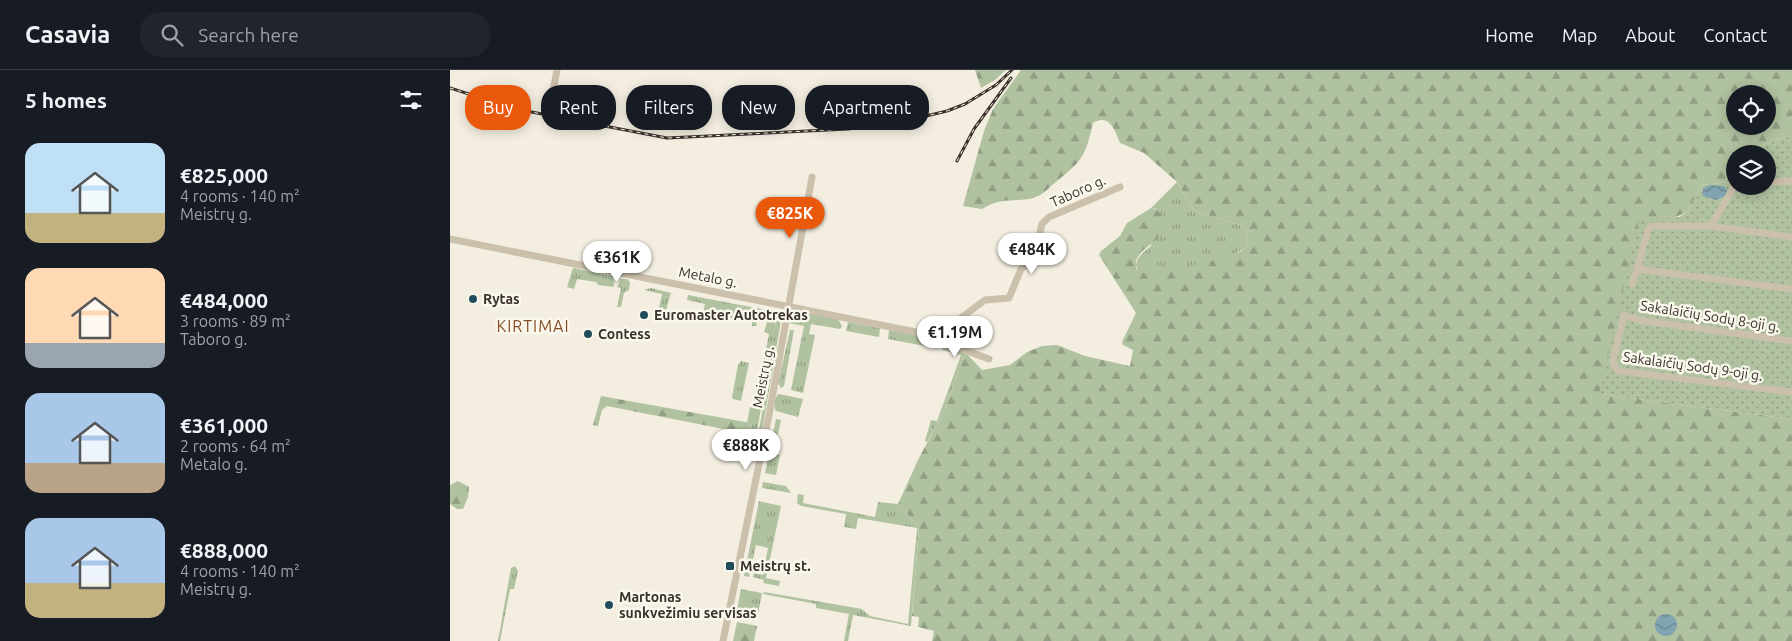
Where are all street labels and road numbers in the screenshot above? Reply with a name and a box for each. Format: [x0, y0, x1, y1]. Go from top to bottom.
street label: Taboro g. [1048, 172, 1108, 210]
street label: Metalo g. [677, 264, 739, 290]
street label: Sakalaičių Sodų 8-oji g. [1639, 297, 1781, 335]
street label: Meistrų g. [749, 345, 777, 409]
street label: Sakalaičių Sodų 9-oji g. [1622, 348, 1764, 384]

